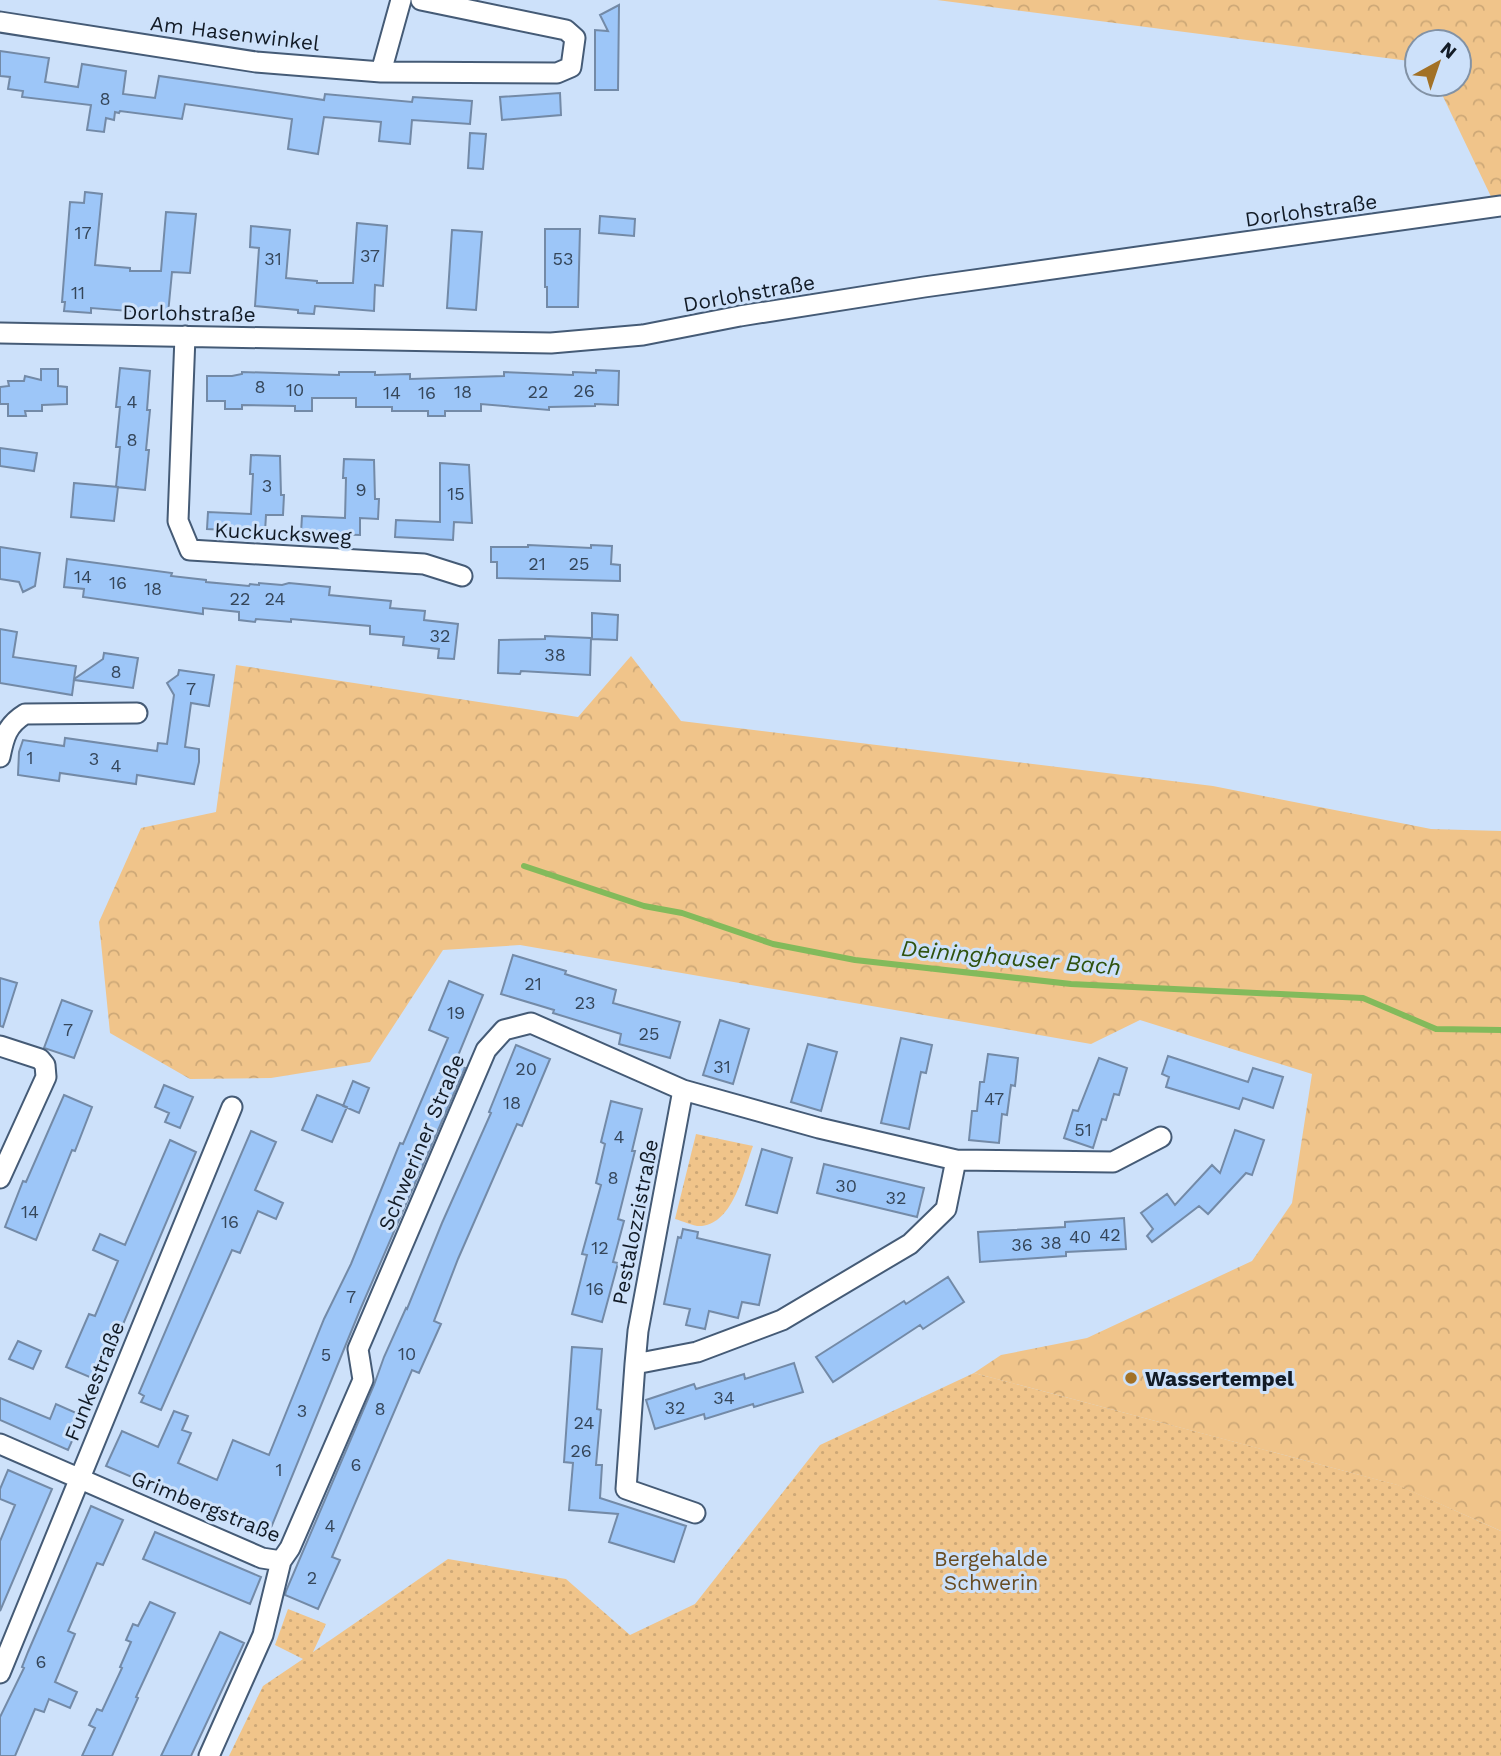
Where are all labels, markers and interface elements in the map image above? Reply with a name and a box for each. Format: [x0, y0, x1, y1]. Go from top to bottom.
street label: Am Hasenwinkel [149, 10, 322, 56]
north arrow [1403, 28, 1473, 98]
text: N [1436, 37, 1461, 64]
house number: 8 [99, 88, 111, 109]
street label: Dorlohstraße [1243, 188, 1379, 232]
house number: 17 [74, 222, 92, 243]
house number: 37 [360, 245, 380, 266]
house number: 31 [264, 248, 282, 269]
house number: 53 [553, 248, 573, 269]
street label: Dorlohstraße [681, 269, 817, 317]
house number: 11 [71, 282, 85, 303]
street label: Dorlohstraße [122, 299, 256, 327]
house number: 8 [254, 376, 266, 397]
house number: 10 [286, 379, 304, 400]
house number: 26 [573, 380, 595, 401]
house number: 18 [454, 381, 472, 402]
house number: 22 [528, 381, 549, 402]
house number: 14 [383, 382, 401, 403]
house number: 16 [418, 382, 436, 403]
house number: 4 [127, 391, 138, 412]
house number: 8 [126, 429, 138, 450]
house number: 3 [262, 475, 272, 496]
house number: 9 [355, 479, 367, 500]
house number: 15 [447, 483, 465, 504]
street label: Kuckucksweg [214, 517, 353, 549]
house number: 21 [528, 553, 546, 574]
house number: 25 [569, 553, 589, 574]
house number: 14 [74, 566, 92, 587]
house number: 16 [109, 572, 127, 593]
house number: 18 [144, 578, 162, 599]
house number: 22 [230, 588, 251, 609]
house number: 24 [265, 588, 285, 609]
house number: 32 [430, 625, 451, 646]
house number: 38 [544, 644, 566, 665]
house number: 8 [110, 661, 122, 682]
house number: 7 [186, 678, 196, 699]
house number: 1 [26, 747, 34, 768]
house number: 3 [89, 748, 99, 769]
house number: 4 [111, 755, 122, 776]
water label: Deininghauser Bach [900, 935, 1122, 981]
house number: 21 [524, 973, 542, 994]
house number: 23 [575, 992, 596, 1013]
house number: 19 [447, 1002, 465, 1023]
house number: 7 [63, 1019, 73, 1040]
house number: 25 [639, 1023, 659, 1044]
street label: Schweriner Straße [372, 1050, 470, 1234]
house number: 31 [713, 1056, 731, 1077]
house number: 20 [515, 1058, 537, 1079]
house number: 47 [984, 1088, 1004, 1109]
house number: 18 [503, 1092, 521, 1113]
house number: 51 [1074, 1119, 1092, 1140]
house number: 4 [614, 1126, 625, 1147]
street label: Pestalozzistraße [607, 1137, 663, 1307]
house number: 8 [607, 1167, 619, 1188]
house number: 30 [835, 1175, 857, 1196]
house number: 32 [886, 1187, 907, 1208]
house number: 14 [21, 1201, 39, 1222]
house number: 16 [221, 1211, 239, 1232]
house number: 42 [1099, 1224, 1121, 1245]
house number: 40 [1069, 1226, 1091, 1247]
house number: 38 [1040, 1232, 1062, 1253]
house number: 36 [1011, 1234, 1033, 1255]
house number: 12 [591, 1237, 609, 1258]
house number: 16 [586, 1278, 604, 1299]
house number: 7 [346, 1286, 356, 1307]
street label: Funkestraße [59, 1318, 129, 1444]
house number: 10 [398, 1343, 416, 1364]
house number: 5 [321, 1344, 331, 1365]
place label: Wassertempel [1145, 1366, 1294, 1391]
marker: Wassertempel [1123, 1370, 1139, 1386]
house number: 34 [713, 1387, 735, 1408]
house number: 32 [665, 1397, 686, 1418]
house number: 8 [374, 1398, 386, 1419]
house number: 3 [297, 1400, 307, 1421]
house number: 24 [574, 1412, 594, 1433]
house number: 26 [570, 1440, 592, 1461]
house number: 6 [351, 1454, 361, 1475]
house number: 1 [275, 1459, 283, 1480]
street label: Grimbergstraße [128, 1465, 284, 1547]
house number: 4 [325, 1515, 336, 1536]
park label: Bergehalde Schwerin [934, 1546, 1048, 1595]
house number: 2 [307, 1567, 317, 1588]
house number: 6 [36, 1651, 46, 1672]

